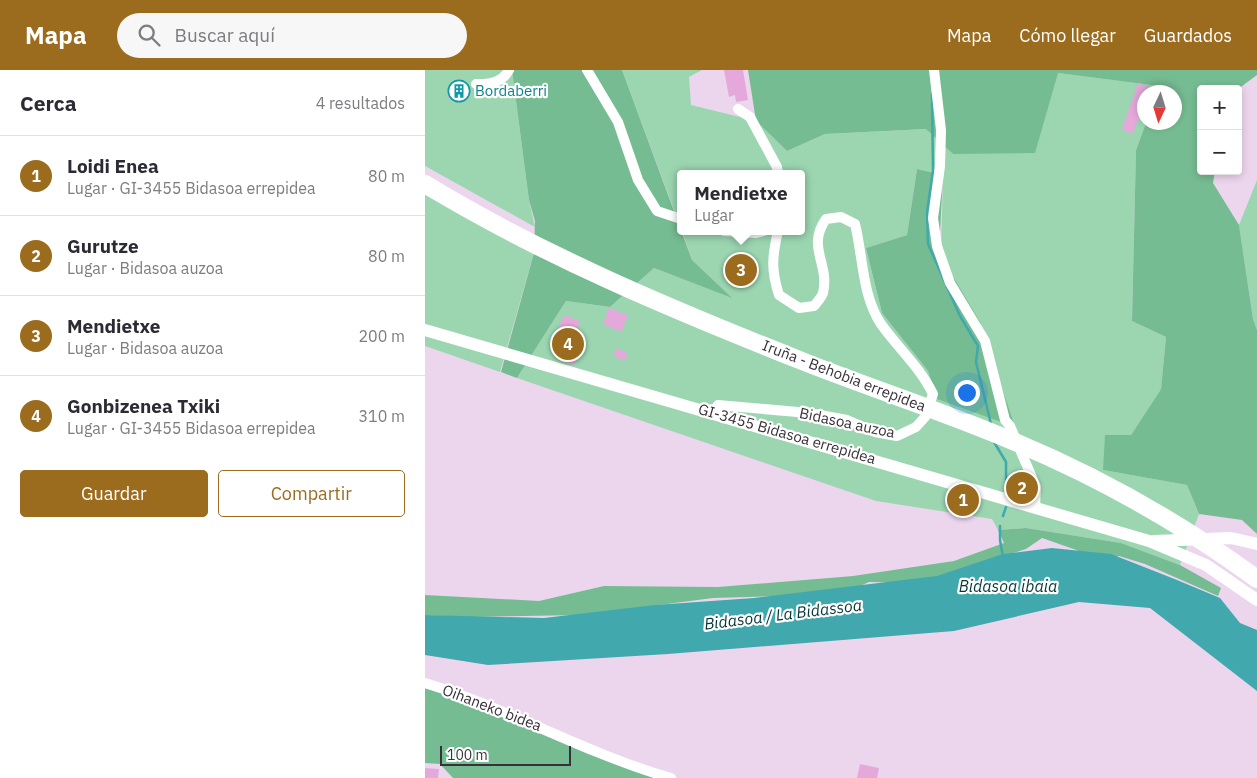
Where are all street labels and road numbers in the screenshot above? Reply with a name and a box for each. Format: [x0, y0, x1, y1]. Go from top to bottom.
street label: Iruña - Behobia errepidea [760, 336, 929, 415]
street label: GI-3455 Bidasoa errepidea [696, 399, 878, 468]
street label: Bidasoa auzoa [798, 403, 897, 442]
street label: Oihaneko bidea [440, 680, 544, 735]

